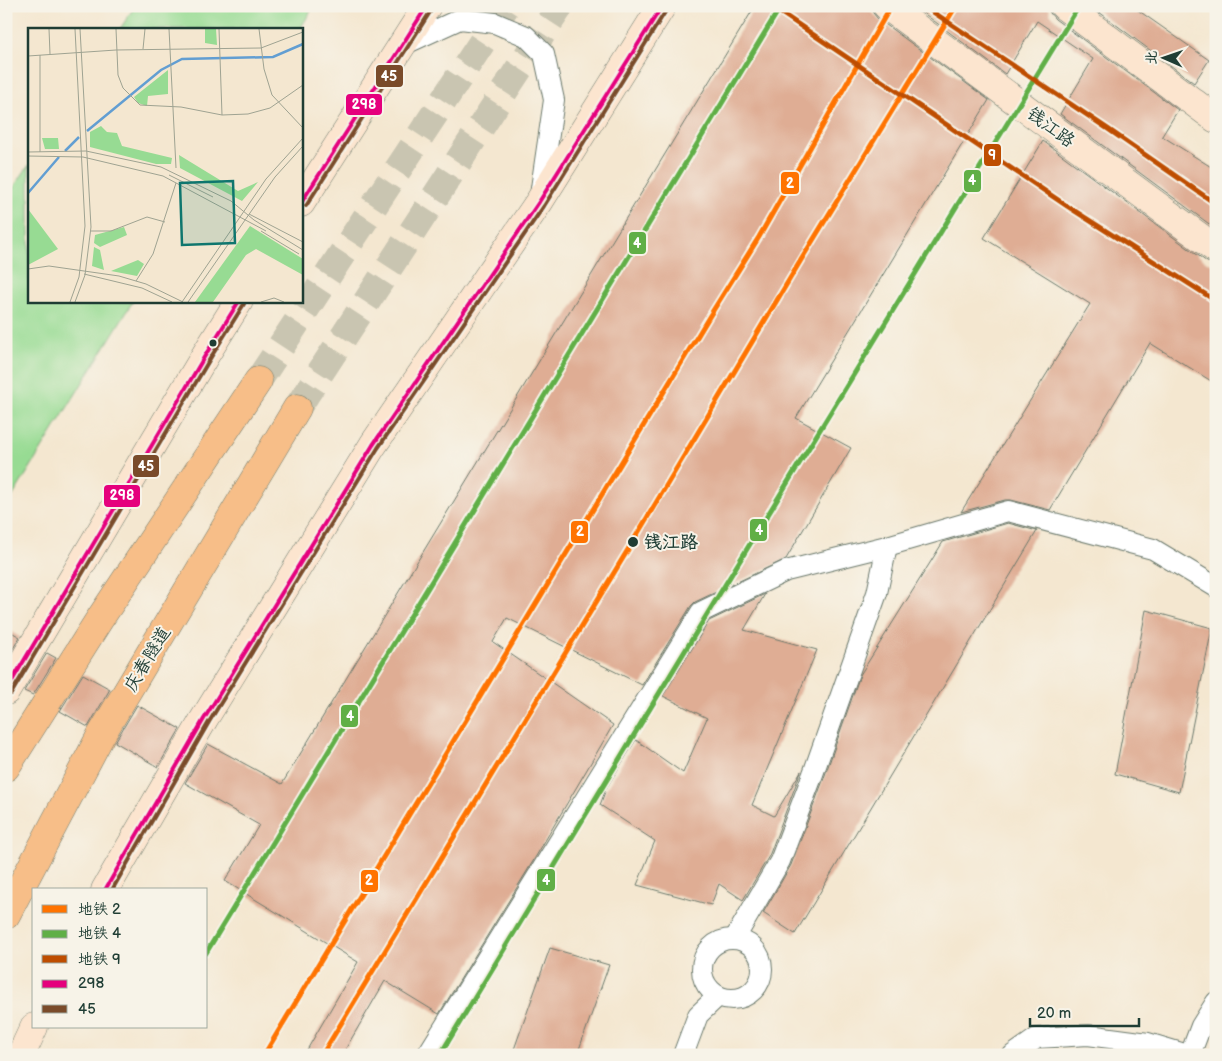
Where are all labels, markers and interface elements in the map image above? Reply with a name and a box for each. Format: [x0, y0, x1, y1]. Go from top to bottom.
inset map [28, 28, 302, 302]
north arrow [1140, 32, 1190, 82]
text: 北 [1143, 50, 1160, 65]
line badge: 45 [375, 64, 404, 88]
text: 45 [381, 68, 397, 85]
line badge: 298 [345, 93, 383, 116]
text: 298 [351, 96, 377, 113]
street label: 钱江路 [1023, 103, 1079, 152]
line badge: 9 [983, 143, 1002, 167]
text: 9 [988, 147, 996, 164]
line badge: 4 [963, 169, 982, 193]
line badge: 2 [780, 171, 800, 195]
text: 4 [968, 172, 977, 189]
text: 2 [786, 175, 795, 192]
line badge: 4 [628, 231, 647, 255]
text: 4 [633, 235, 642, 252]
unlabelled marker [208, 338, 218, 348]
line badge: 45 [132, 454, 160, 478]
text: 45 [138, 458, 154, 475]
line badge: 298 [103, 484, 141, 508]
text: 298 [109, 487, 135, 504]
line badge: 4 [749, 518, 768, 542]
line badge: 2 [570, 520, 589, 544]
text: 4 [755, 522, 764, 539]
text: 2 [576, 523, 585, 540]
place label: 钱江路 [644, 532, 698, 553]
marker: 钱江路 [626, 535, 640, 549]
street label: 庆春隧道 [120, 623, 175, 696]
line badge: 4 [340, 704, 359, 728]
text: 4 [346, 708, 355, 725]
line badge: 4 [536, 868, 556, 892]
line badge: 2 [360, 869, 379, 893]
text: 2 [365, 872, 374, 889]
text: 4 [542, 872, 551, 889]
legend [32, 888, 208, 1028]
text: 地铁 2 [78, 900, 121, 919]
text: 地铁 4 [78, 924, 121, 943]
text: 地铁 9 [78, 950, 121, 969]
text: 298 [78, 974, 105, 993]
scale bar [1030, 996, 1138, 1028]
text: 45 [78, 1000, 96, 1019]
text: 20 m [1037, 1004, 1071, 1023]

